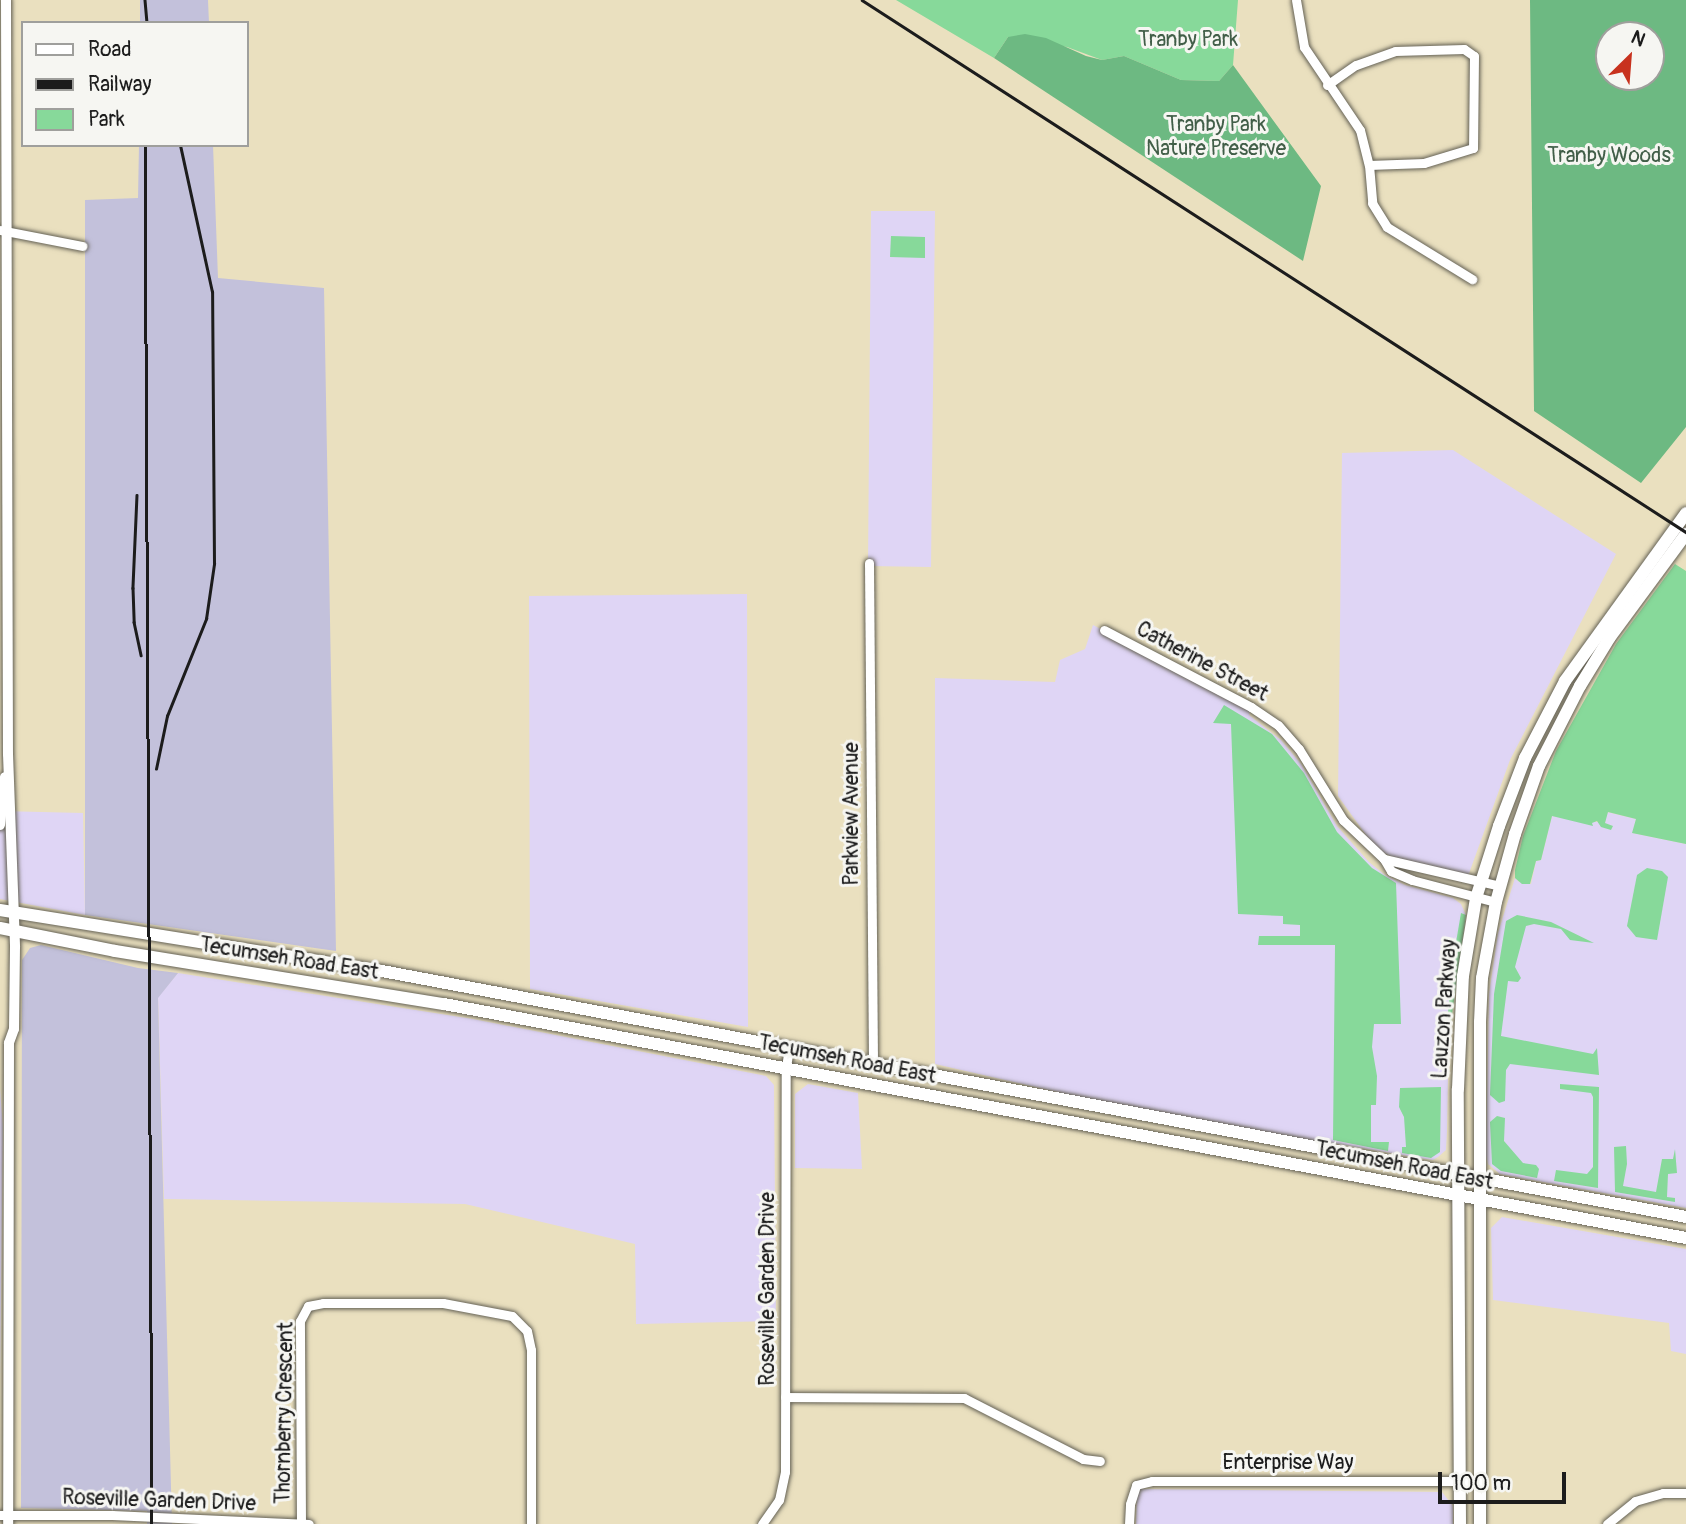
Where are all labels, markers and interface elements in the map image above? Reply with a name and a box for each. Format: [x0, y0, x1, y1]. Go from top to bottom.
legend [21, 21, 248, 147]
north arrow [1595, 21, 1665, 91]
text: N [1627, 25, 1649, 52]
park label: Tranby Park [1138, 27, 1238, 53]
text: Road [88, 36, 132, 63]
text: Railway [88, 71, 152, 98]
text: Park [88, 106, 125, 133]
park label: Tranby Park Nature Preserve [1146, 112, 1286, 162]
park label: Tranby Woods [1547, 143, 1671, 169]
street label: Catherine Street [1132, 617, 1272, 707]
street label: Parkview Avenue [839, 742, 865, 886]
street label: Tecumseh Road East [198, 932, 380, 986]
street label: Lauzon Parkway [1428, 938, 1462, 1080]
street label: Tecumseh Road East [756, 1030, 938, 1090]
street label: Tecumseh Road East [1313, 1136, 1495, 1196]
street label: Roseville Garden Drive [755, 1192, 781, 1386]
street label: Thornberry Crescent [271, 1322, 299, 1504]
street label: Enterprise Way [1222, 1450, 1354, 1476]
scale bar [1441, 1458, 1569, 1502]
text: 100 m [1451, 1470, 1511, 1497]
street label: Roseville Garden Drive [62, 1485, 256, 1517]

